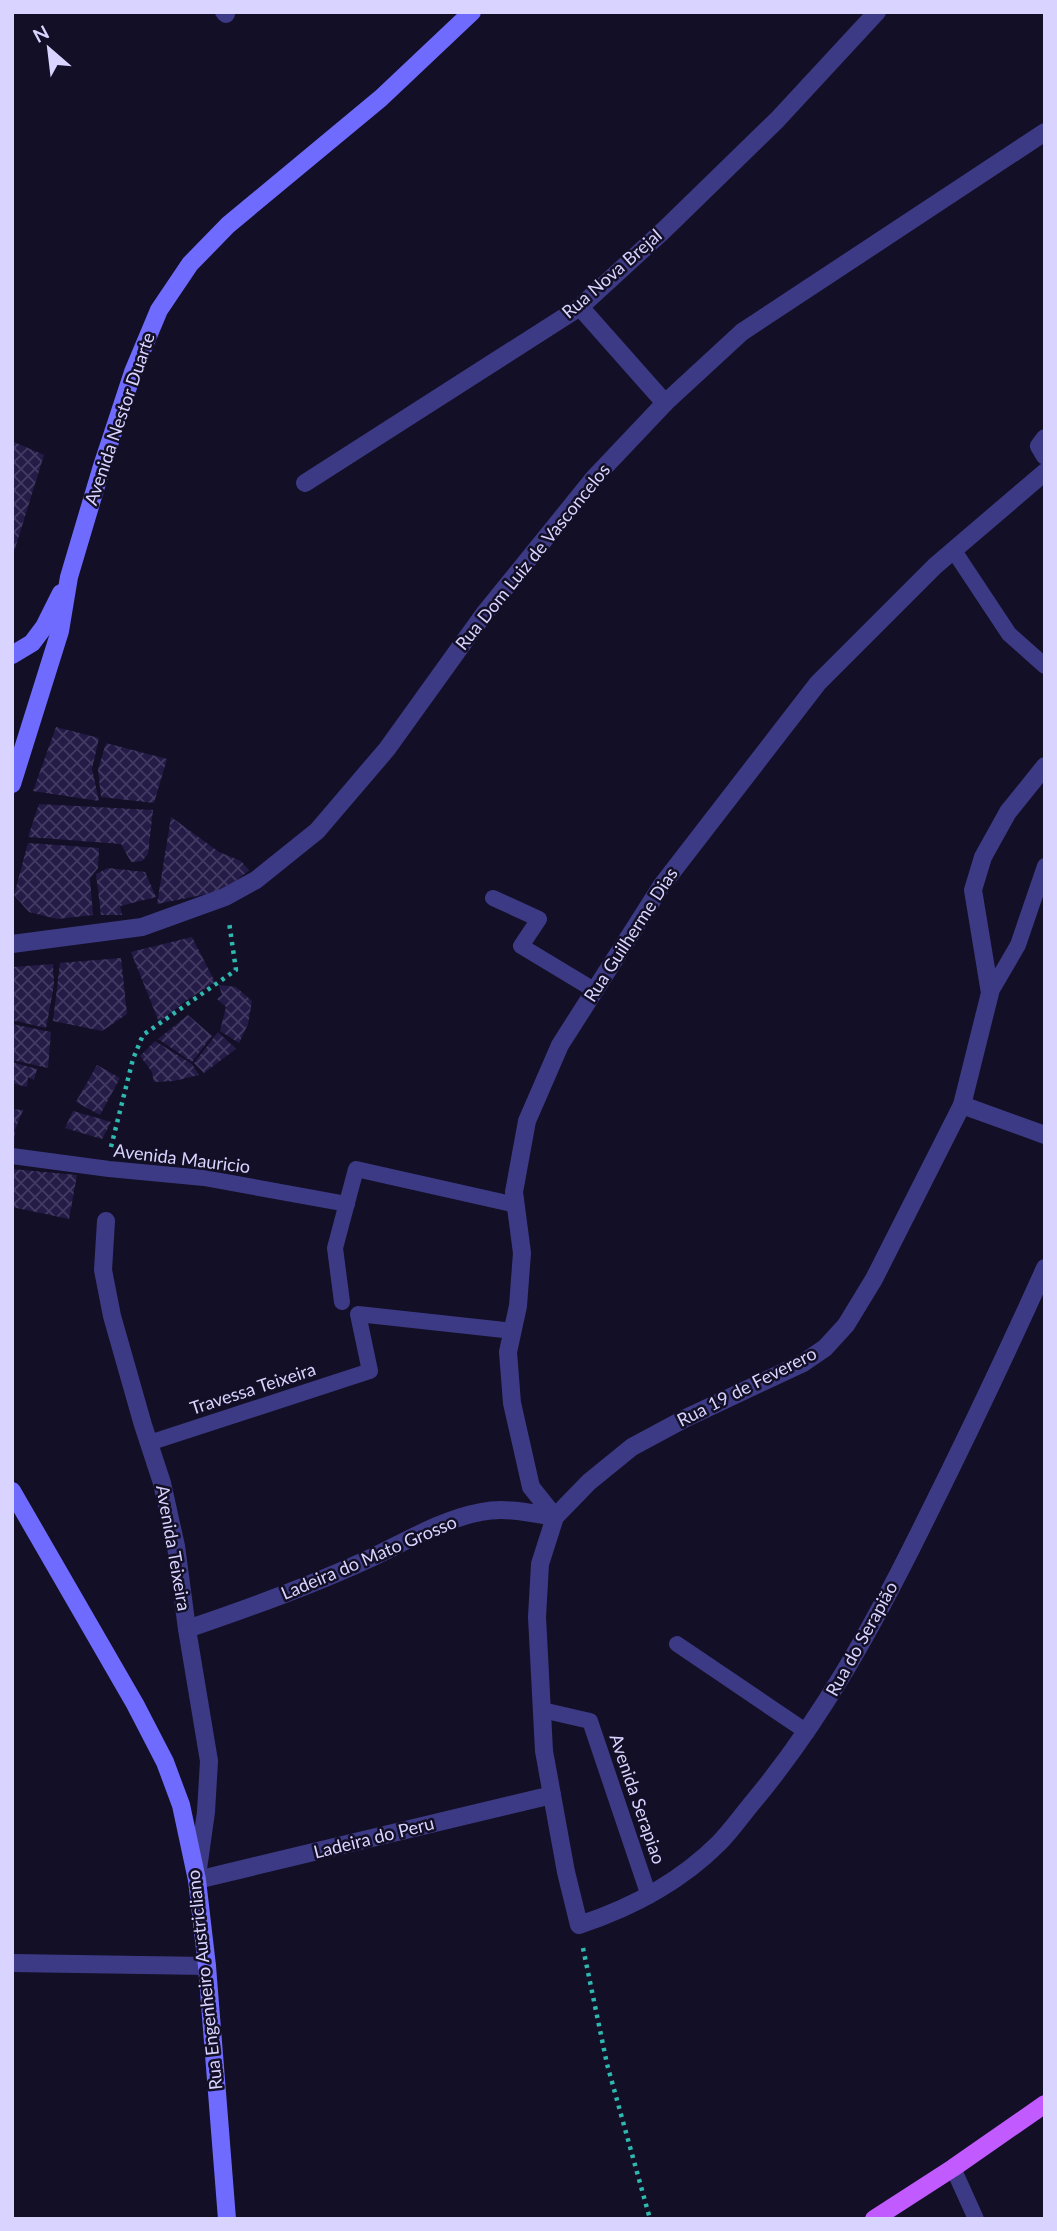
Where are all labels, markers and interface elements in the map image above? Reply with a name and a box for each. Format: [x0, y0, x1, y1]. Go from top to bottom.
north arrow [14, 14, 84, 84]
text: N [29, 20, 53, 47]
street label: Rua Nova Brejal [557, 224, 666, 323]
street label: Avenida Nestor Duarte [79, 329, 159, 508]
street label: Rua Dom Luiz de Vasconcelos [450, 459, 614, 654]
street label: Rua Guilherme Dias [579, 863, 682, 1006]
street label: Avenida Mauricio [113, 1139, 252, 1177]
street label: Rua 19 de Feverero [673, 1341, 820, 1431]
street label: Travessa Teixeira [187, 1357, 318, 1419]
street label: Avenida Teixeira [152, 1483, 196, 1613]
street label: Ladeira do Mato Grosso [277, 1510, 460, 1604]
street label: Rua do Serapião [821, 1577, 902, 1700]
street label: Avenida Serapiao [605, 1731, 671, 1867]
street label: Ladeira do Peru [311, 1811, 436, 1863]
street label: Rua Engenheiro Austricliano [182, 1869, 227, 2091]

